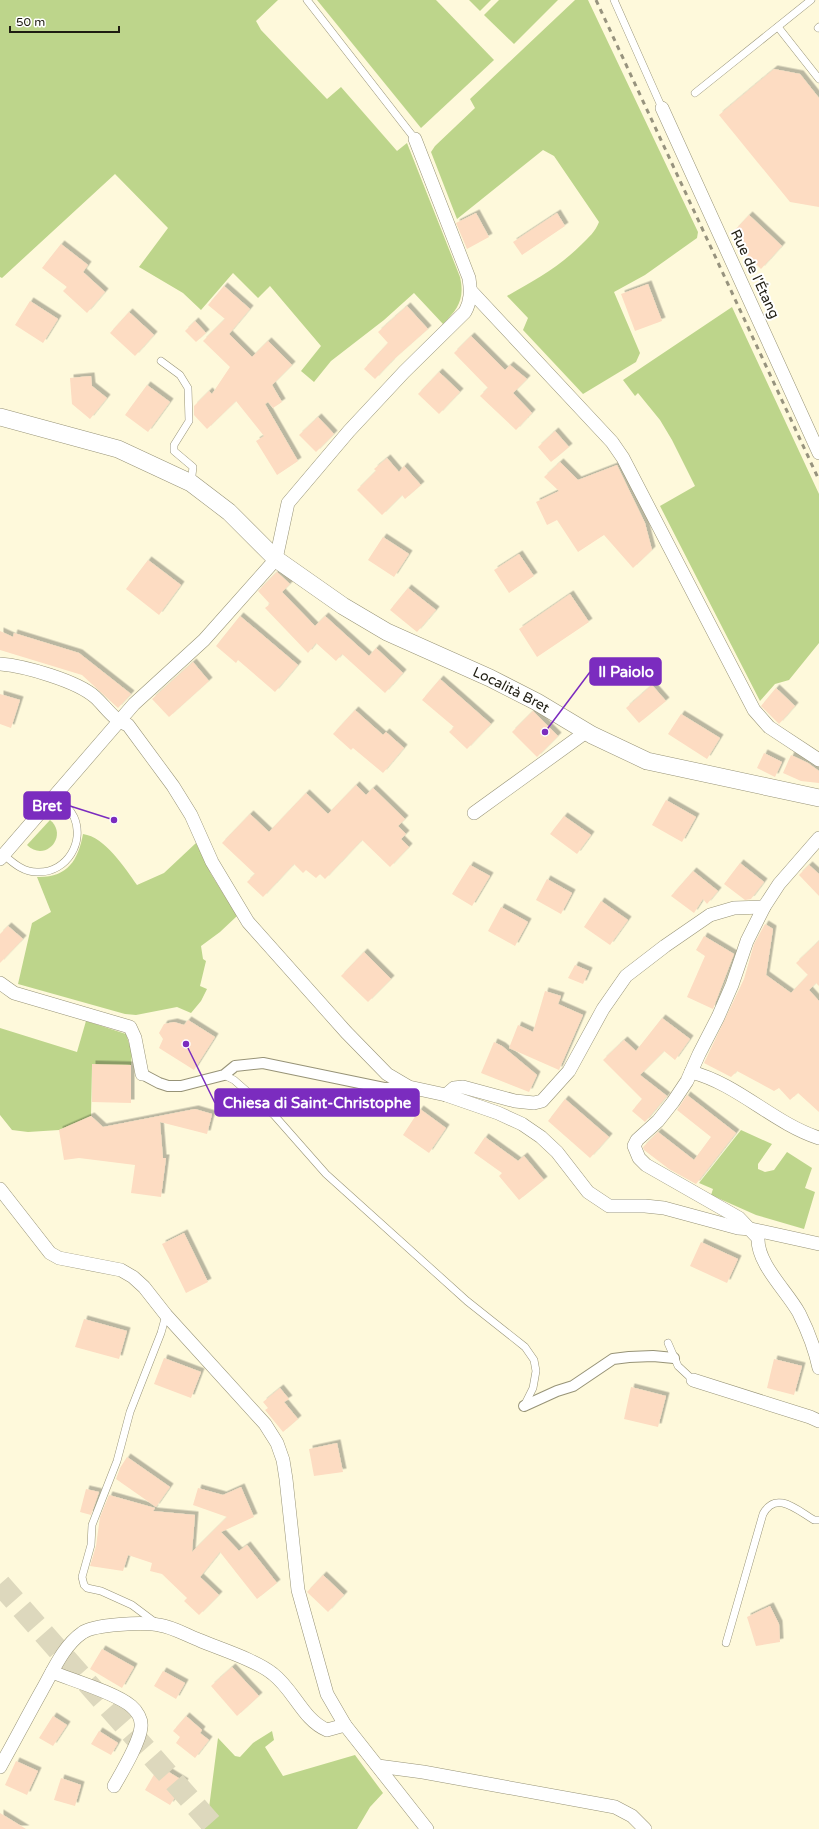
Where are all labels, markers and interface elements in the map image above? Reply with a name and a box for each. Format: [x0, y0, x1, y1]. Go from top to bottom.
scale bar [10, 8, 119, 34]
text: 50 m [16, 15, 45, 29]
street label: Rue de l'Étang [727, 227, 783, 321]
callout: Il Paiolo [590, 658, 661, 685]
street label: Località Bret [470, 663, 553, 716]
text: Il Paiolo [598, 663, 654, 681]
callout: Bret [24, 792, 70, 819]
text: Bret [32, 797, 62, 815]
callout: Chiesa di Saint-Christophe [215, 1089, 419, 1116]
text: Chiesa di Saint-Christophe [223, 1094, 412, 1113]

